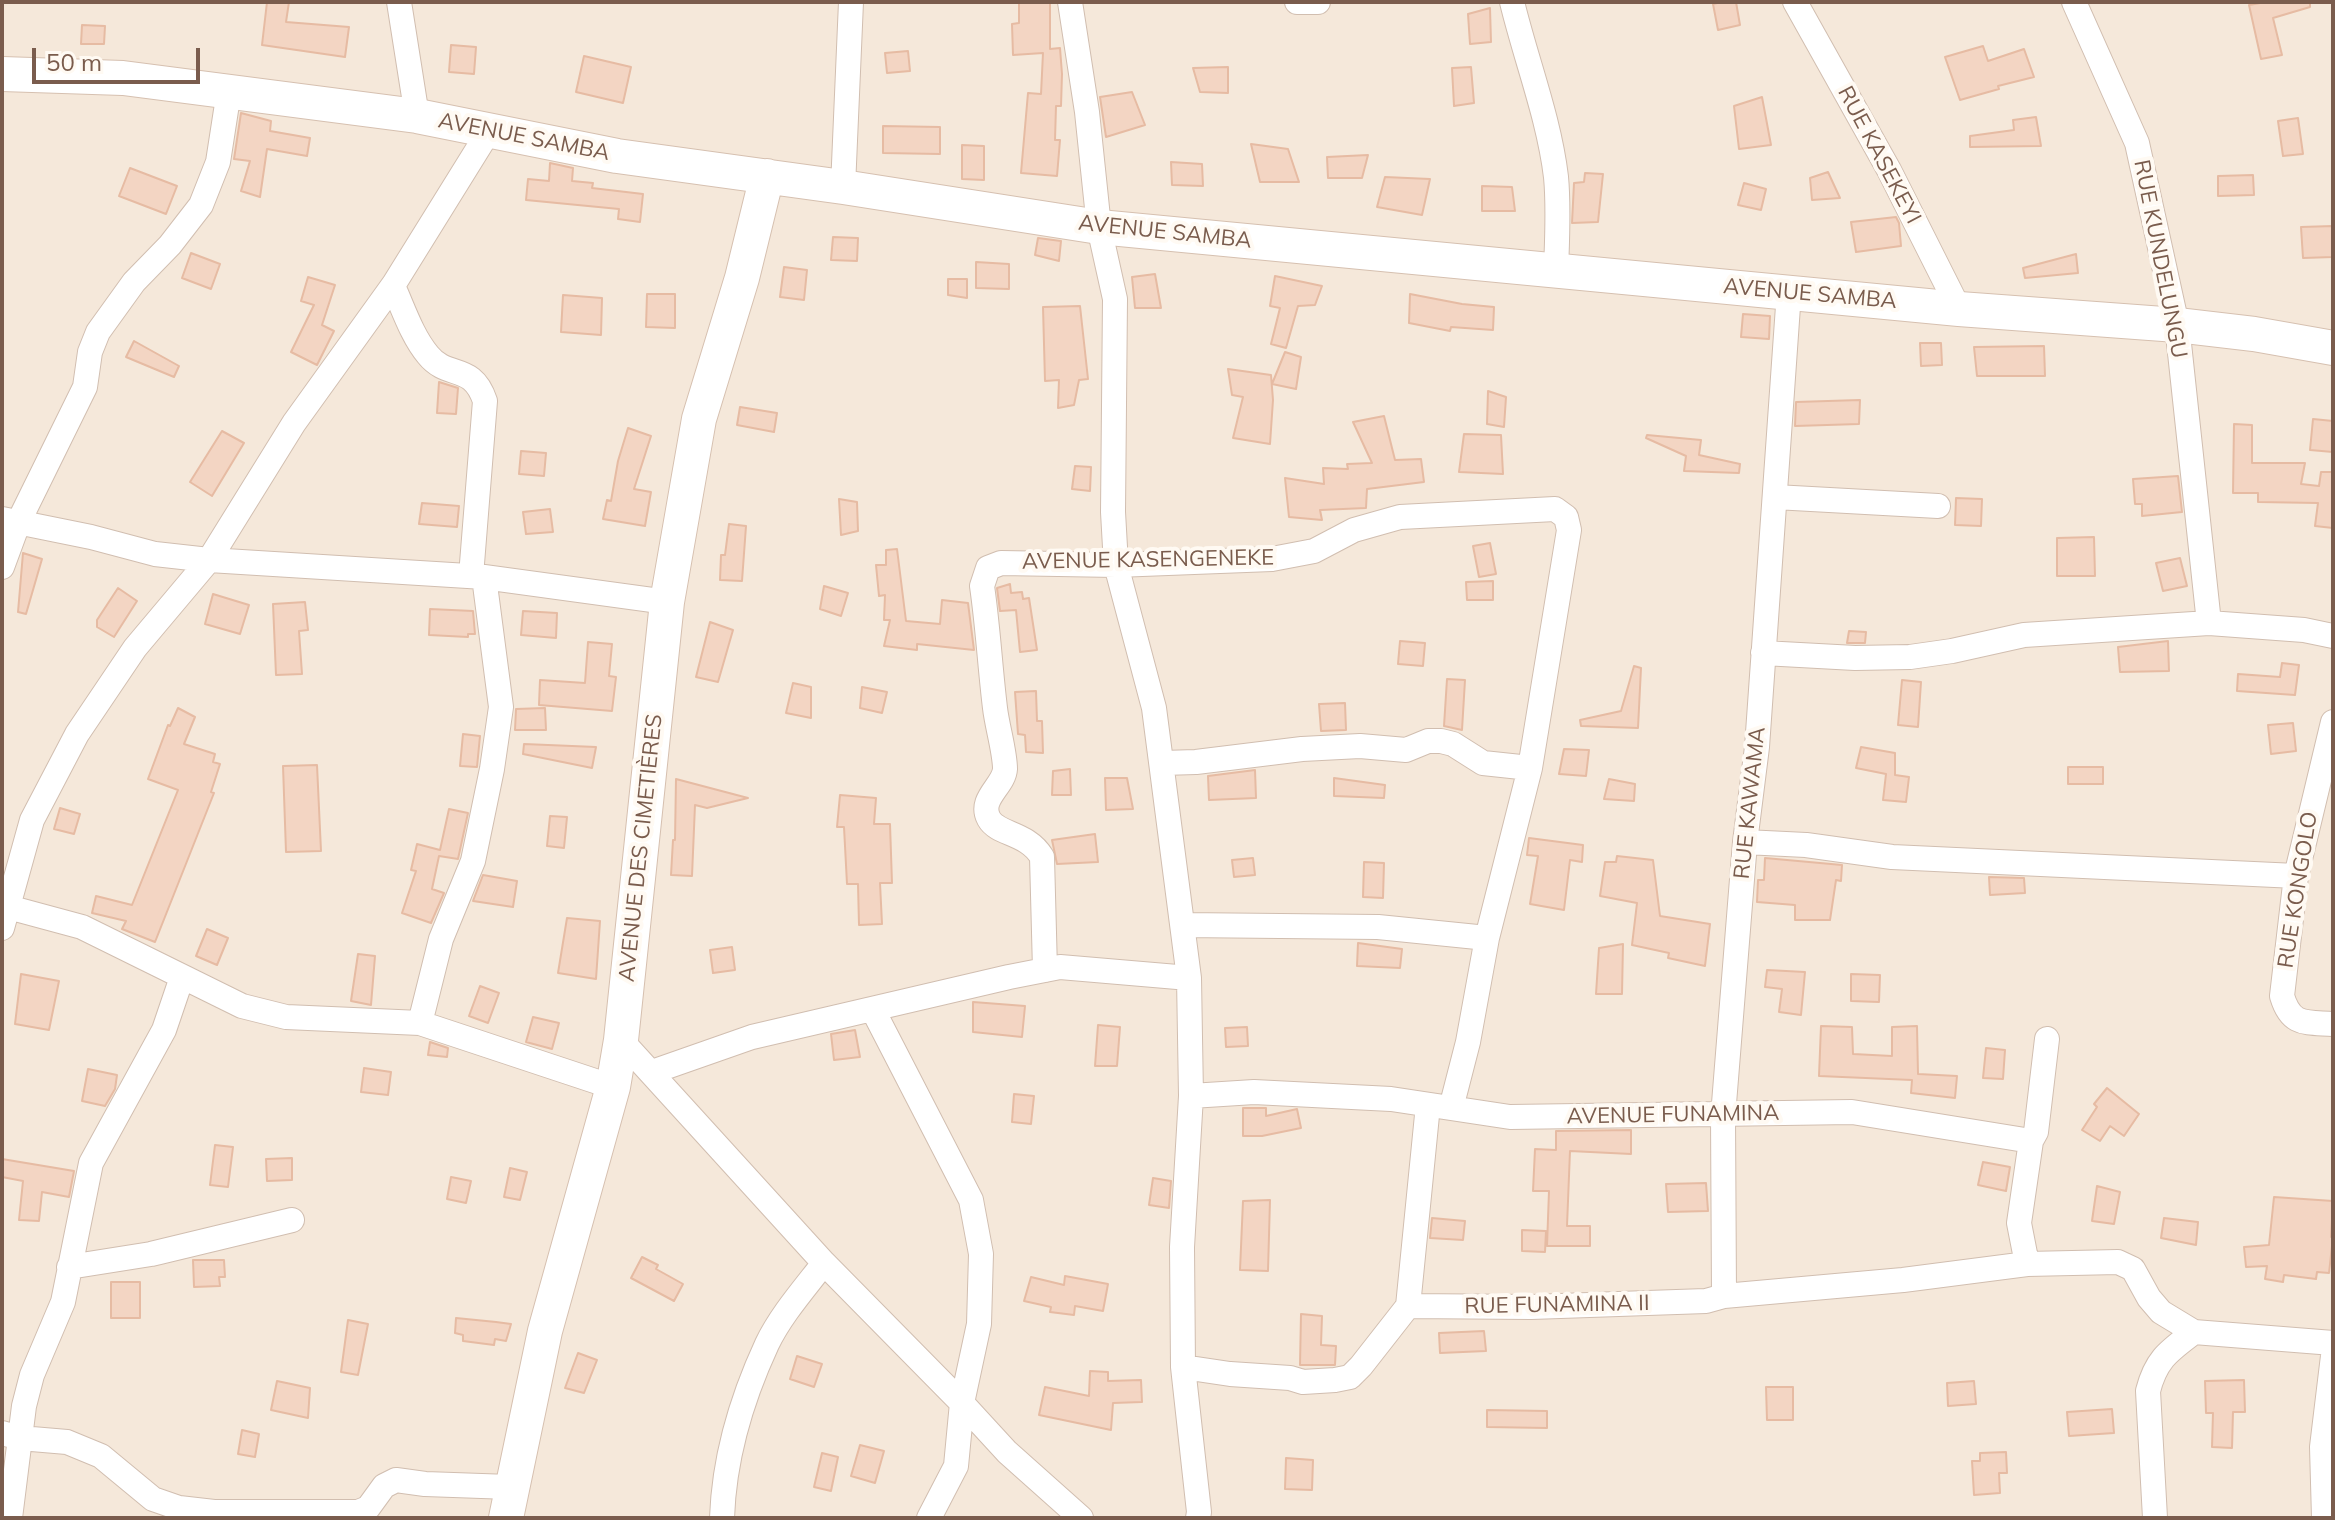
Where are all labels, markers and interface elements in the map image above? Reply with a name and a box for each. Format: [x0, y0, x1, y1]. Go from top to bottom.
scale bar [36, 32, 204, 82]
text: 50 m [46, 47, 102, 77]
street label: RUE KASEKEYI [1832, 82, 1926, 228]
street label: AVENUE SAMBA [436, 107, 612, 167]
street label: RUE KUNDELUNGU [2128, 158, 2192, 360]
street label: AVENUE SAMBA [1077, 210, 1253, 254]
street label: AVENUE SAMBA [1722, 273, 1898, 315]
street label: AVENUE KASENGENEKE [1022, 545, 1274, 575]
street label: AVENUE DES CIMETIÈRES [614, 713, 668, 983]
street label: RUE KAWAMA [1729, 726, 1771, 880]
street label: RUE KONGOLO [2273, 810, 2323, 970]
street label: AVENUE FUNAMINA [1566, 1100, 1780, 1130]
street label: RUE FUNAMINA II [1464, 1290, 1650, 1320]

